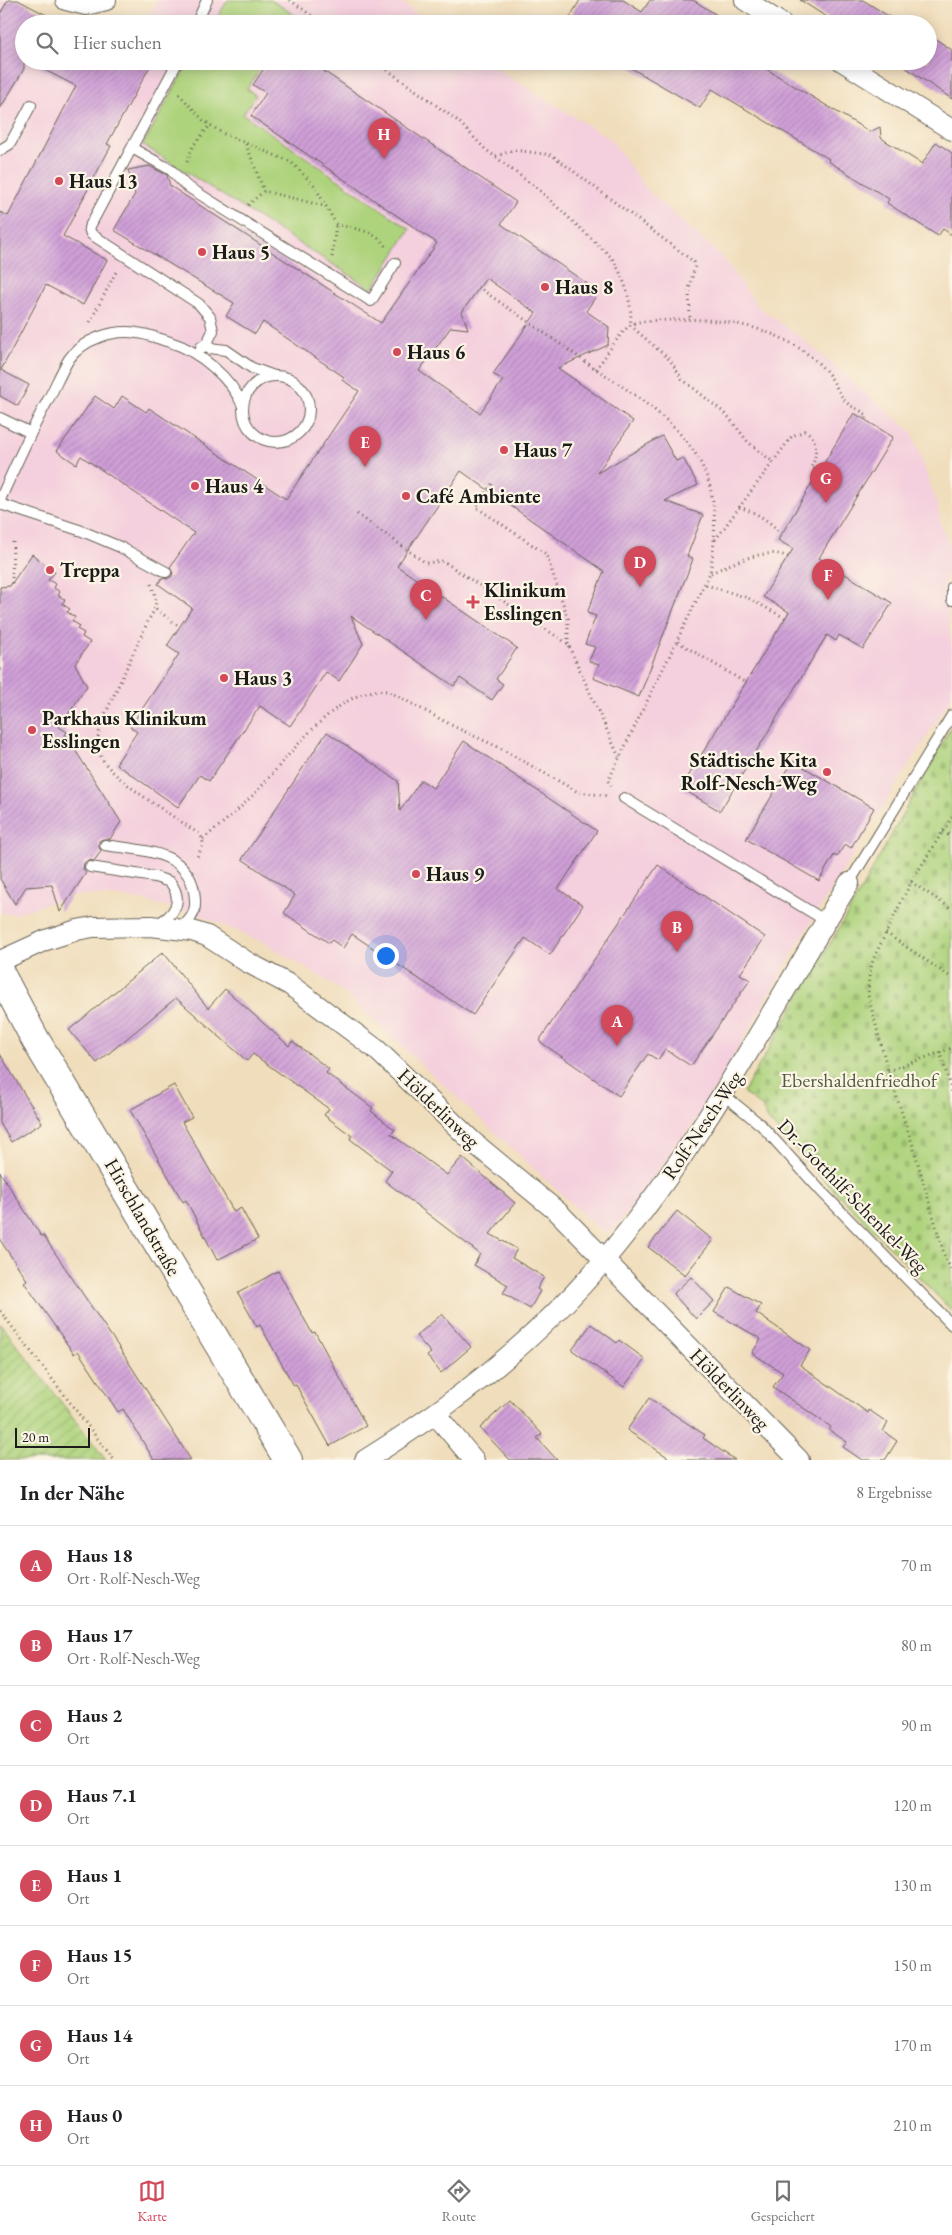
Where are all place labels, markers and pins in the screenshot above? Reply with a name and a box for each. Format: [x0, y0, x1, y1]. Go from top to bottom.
pin: H [368, 118, 400, 159]
place label: Haus 13 [69, 168, 138, 194]
marker: Haus 13 [53, 175, 65, 187]
place label: Haus 5 [212, 239, 270, 265]
marker: Haus 5 [196, 246, 208, 258]
place label: Haus 8 [555, 274, 613, 300]
marker: Haus 8 [539, 281, 551, 293]
place label: Haus 6 [407, 339, 466, 365]
marker: Haus 6 [391, 346, 403, 358]
pin: E [349, 426, 381, 467]
place label: Haus 7 [514, 437, 573, 463]
marker: Haus 7 [498, 444, 510, 456]
pin: G [810, 462, 842, 503]
place label: Haus 4 [205, 473, 264, 499]
marker: Haus 4 [189, 480, 201, 492]
place label: Café Ambiente [416, 483, 541, 509]
marker: Café Ambiente [400, 490, 412, 502]
pin: D [624, 546, 656, 587]
place label: Treppa [60, 557, 120, 583]
pin: F [812, 559, 844, 600]
marker: Treppa [44, 564, 56, 576]
place label: Klinikum Esslingen [484, 577, 566, 626]
pin: C [410, 579, 442, 620]
marker: Klinikum Esslingen [466, 595, 480, 609]
place label: Haus 3 [234, 665, 292, 691]
marker: Haus 3 [218, 672, 230, 684]
place label: Parkhaus Klinikum Esslingen [42, 705, 207, 754]
marker: Parkhaus Klinikum Esslingen [26, 724, 38, 736]
place label: Städtische Kita Rolf-Nesch-Weg [681, 747, 818, 796]
marker: Städtische Kita Rolf-Nesch-Weg [821, 766, 833, 778]
place label: Haus 9 [426, 861, 485, 887]
marker: Haus 9 [410, 868, 422, 880]
pin: B [661, 911, 693, 952]
pin: A [601, 1005, 633, 1046]

